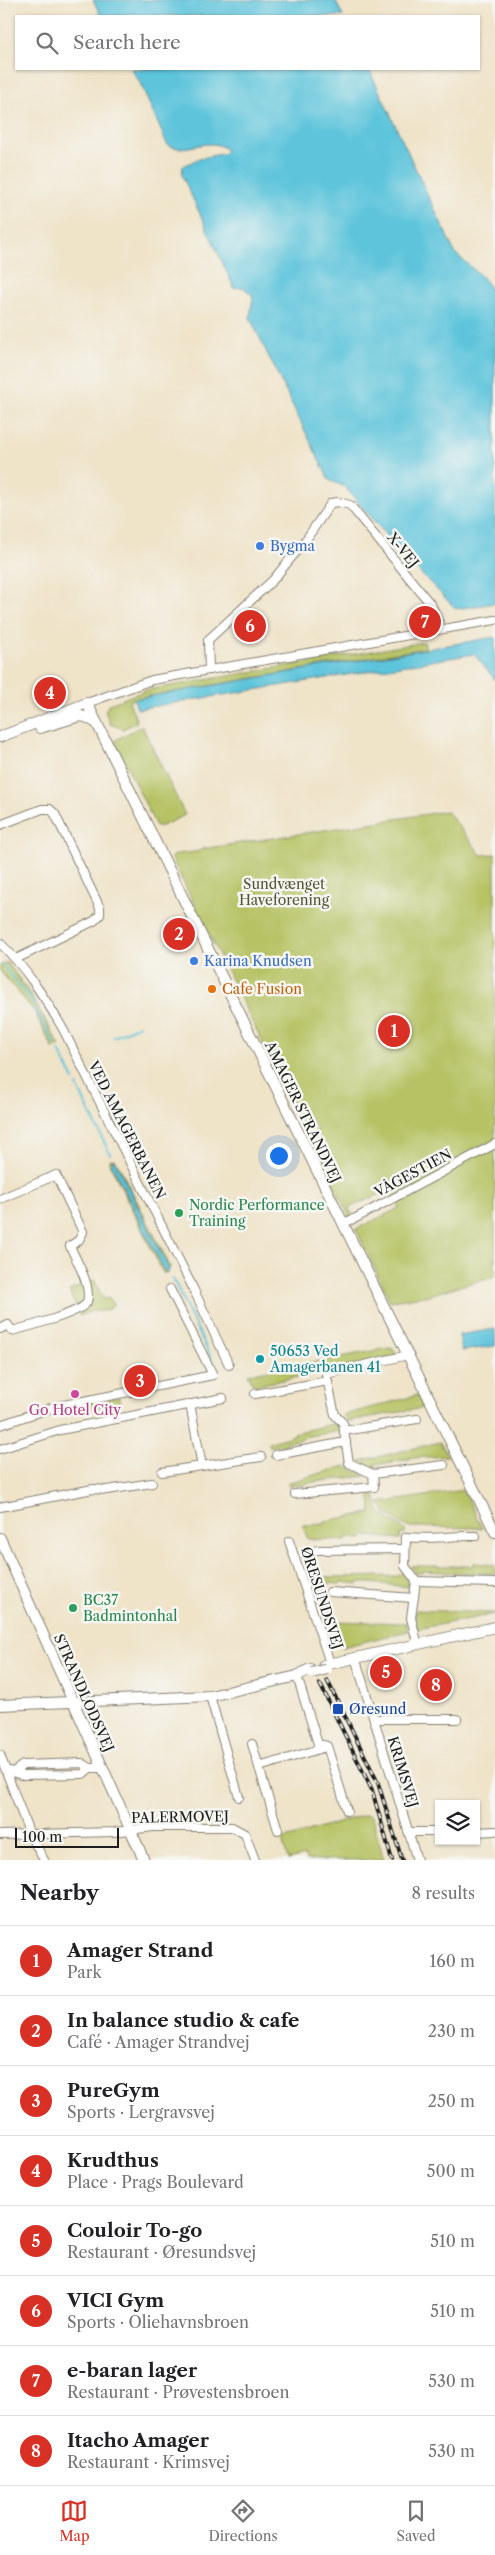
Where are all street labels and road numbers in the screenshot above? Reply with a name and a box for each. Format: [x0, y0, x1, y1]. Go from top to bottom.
street label: X-VEJ [382, 528, 423, 572]
street label: AMAGER STRANDVEJ [260, 1037, 345, 1186]
street label: VED AMAGERBANEN [84, 1057, 170, 1202]
street label: VÅGESTIEN [370, 1144, 455, 1201]
street label: ØRESUNDSVEJ [297, 1544, 347, 1652]
street label: STRANDLODSVEJ [50, 1631, 118, 1755]
street label: KRIMSVEJ [384, 1734, 422, 1810]
street label: PALERMOVEJ [131, 1807, 229, 1827]

